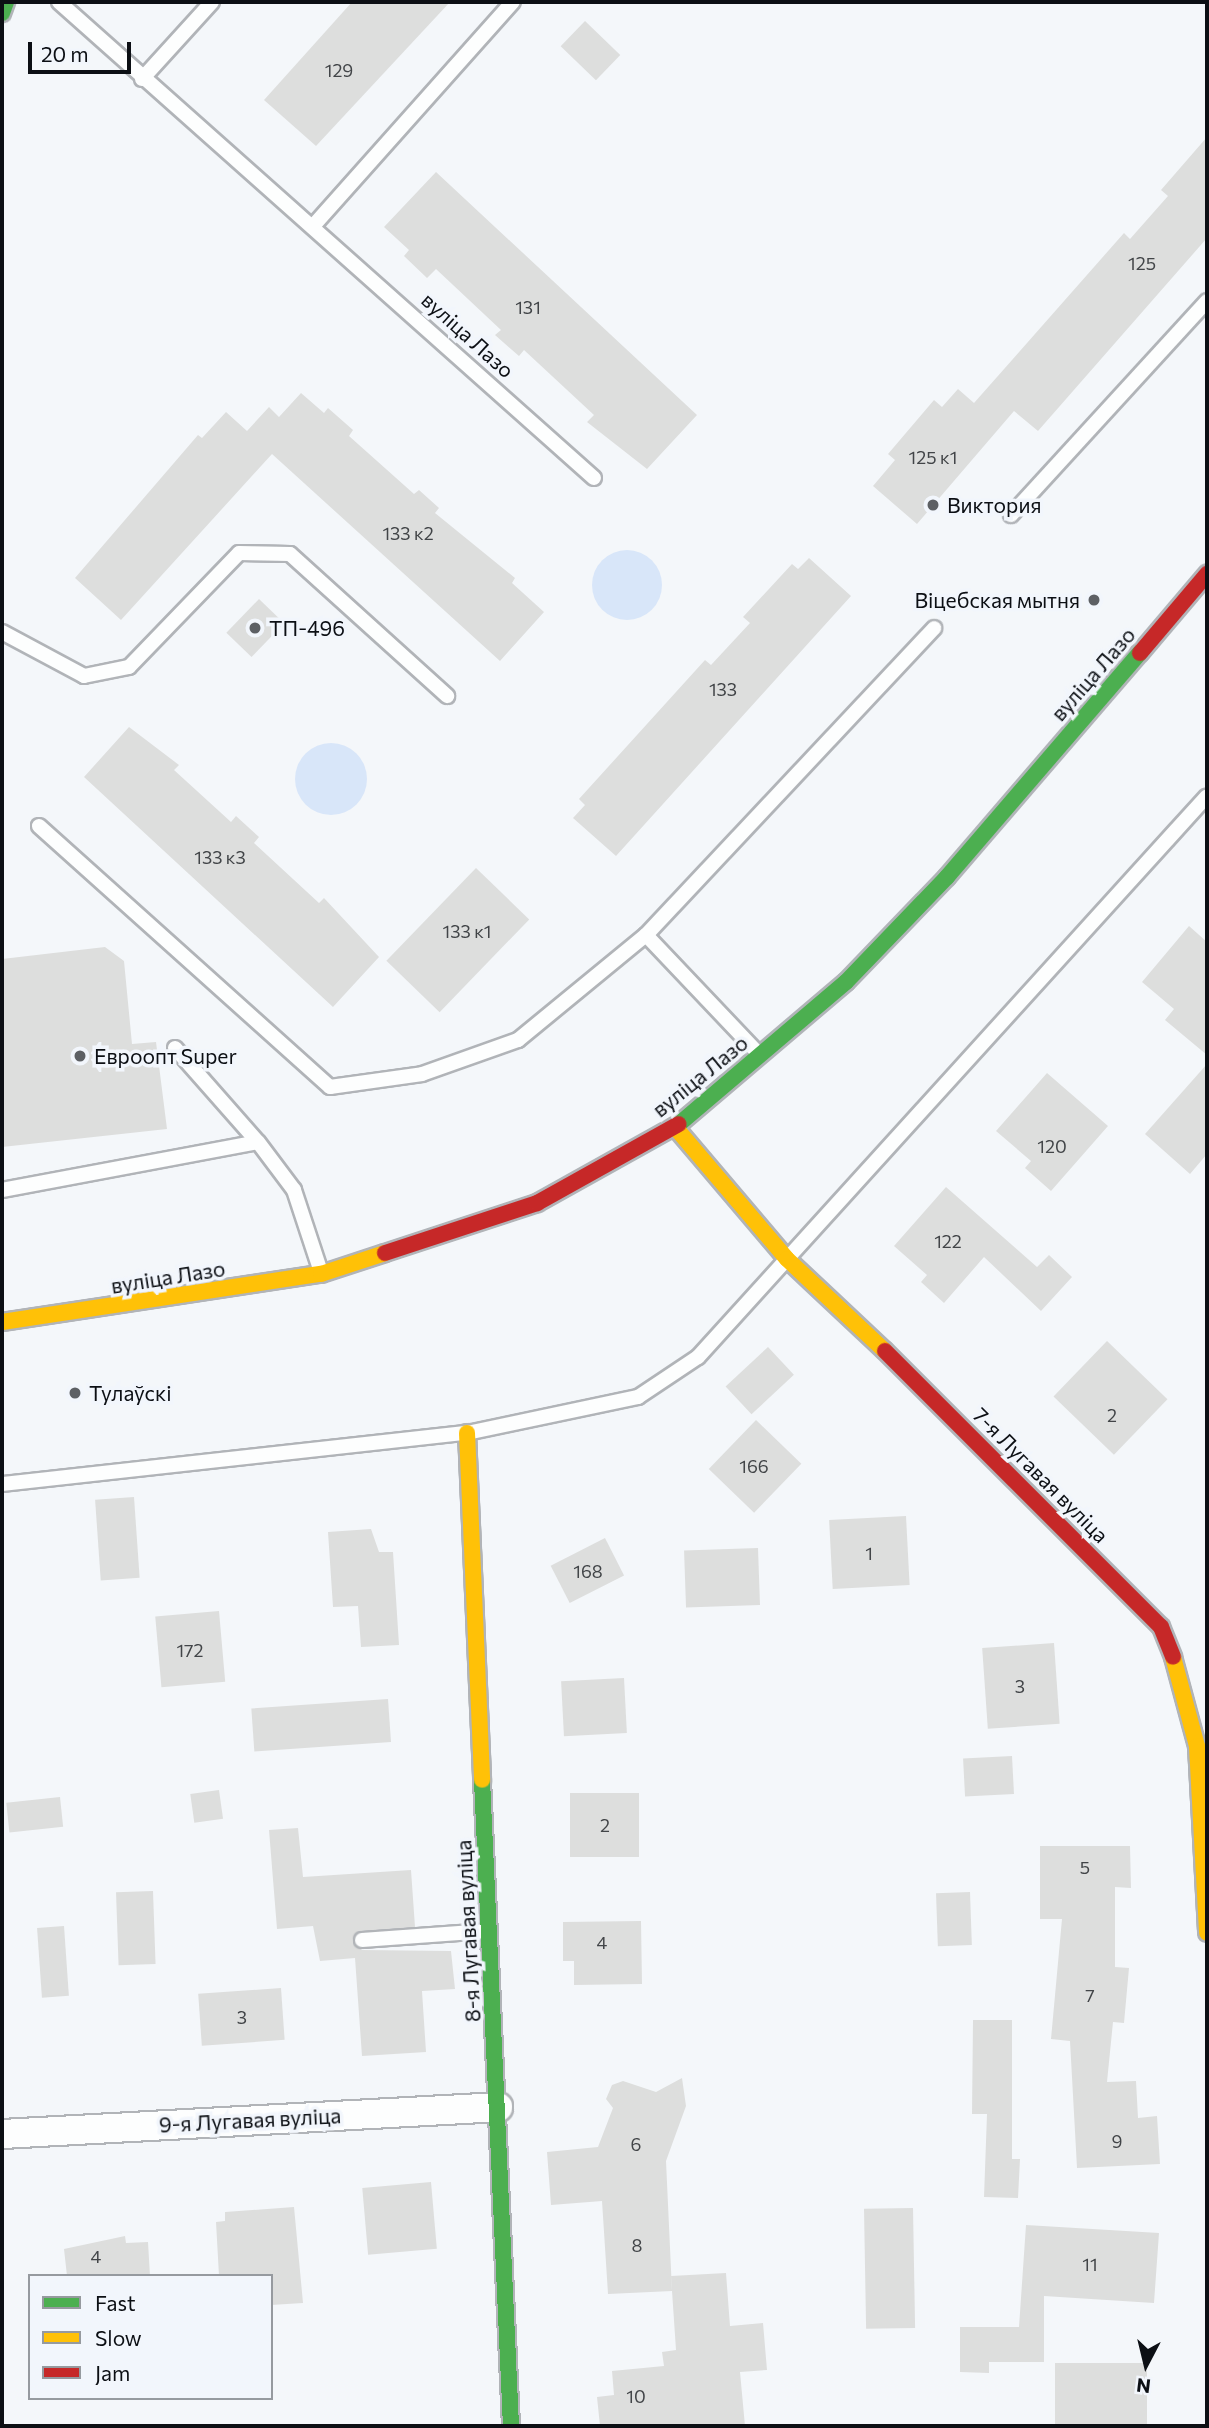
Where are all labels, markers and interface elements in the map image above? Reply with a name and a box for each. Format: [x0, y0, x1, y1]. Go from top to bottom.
scale bar [32, 28, 135, 72]
text: 20 m [41, 41, 89, 66]
house number: 129 [325, 59, 353, 81]
house number: 125 [1128, 252, 1156, 274]
street label: вуліца Лазо [417, 287, 519, 383]
house number: 131 [515, 296, 541, 318]
house number: 125 к1 [909, 446, 957, 468]
place label: Виктория [947, 492, 1041, 518]
marker: Виктория [925, 497, 941, 513]
house number: 133 к2 [382, 522, 434, 544]
place label: Віцебская мытня [914, 587, 1080, 613]
marker: Віцебская мытня [1086, 592, 1102, 608]
place label: ТП-496 [269, 615, 345, 641]
marker: ТП-496 [247, 620, 263, 636]
street label: вуліца Лазо [1046, 622, 1140, 726]
house number: 133 [709, 678, 737, 700]
house number: 133 к3 [194, 846, 246, 868]
house number: 133 к1 [443, 920, 491, 942]
street label: вуліца Лазо [647, 1030, 753, 1122]
place label: Евроопт Super [94, 1043, 237, 1069]
marker: Евроопт Super [72, 1048, 88, 1064]
house number: 120 [1037, 1135, 1067, 1157]
house number: 122 [934, 1230, 962, 1252]
street label: вуліца Лазо [109, 1256, 227, 1298]
place label: Тулаўскі [89, 1380, 172, 1406]
marker: Тулаўскі [67, 1385, 83, 1401]
street label: 7-я Лугавая вуліца [968, 1402, 1114, 1548]
house number: 2 [1107, 1404, 1117, 1426]
house number: 166 [739, 1455, 769, 1477]
house number: 1 [865, 1542, 873, 1564]
house number: 168 [573, 1560, 603, 1582]
house number: 172 [176, 1639, 204, 1661]
house number: 3 [1015, 1675, 1025, 1697]
house number: 2 [600, 1814, 610, 1836]
street label: 8-я Лугавая вуліца [451, 1839, 485, 2023]
house number: 5 [1080, 1856, 1090, 1878]
house number: 4 [597, 1931, 607, 1953]
house number: 7 [1085, 1984, 1095, 2006]
house number: 3 [237, 2006, 247, 2028]
street label: 9-я Лугавая вуліца [158, 2103, 342, 2137]
house number: 9 [1112, 2130, 1122, 2152]
house number: 6 [631, 2133, 641, 2155]
house number: 8 [632, 2234, 642, 2256]
house number: 4 [91, 2245, 101, 2267]
house number: 11 [1082, 2253, 1098, 2275]
legend [28, 2274, 273, 2400]
text: Fast [95, 2290, 136, 2315]
text: Slow [95, 2325, 142, 2350]
north arrow [1111, 2330, 1181, 2400]
text: Jam [95, 2360, 130, 2385]
text: N [1135, 2374, 1152, 2399]
house number: 10 [626, 2385, 646, 2407]

